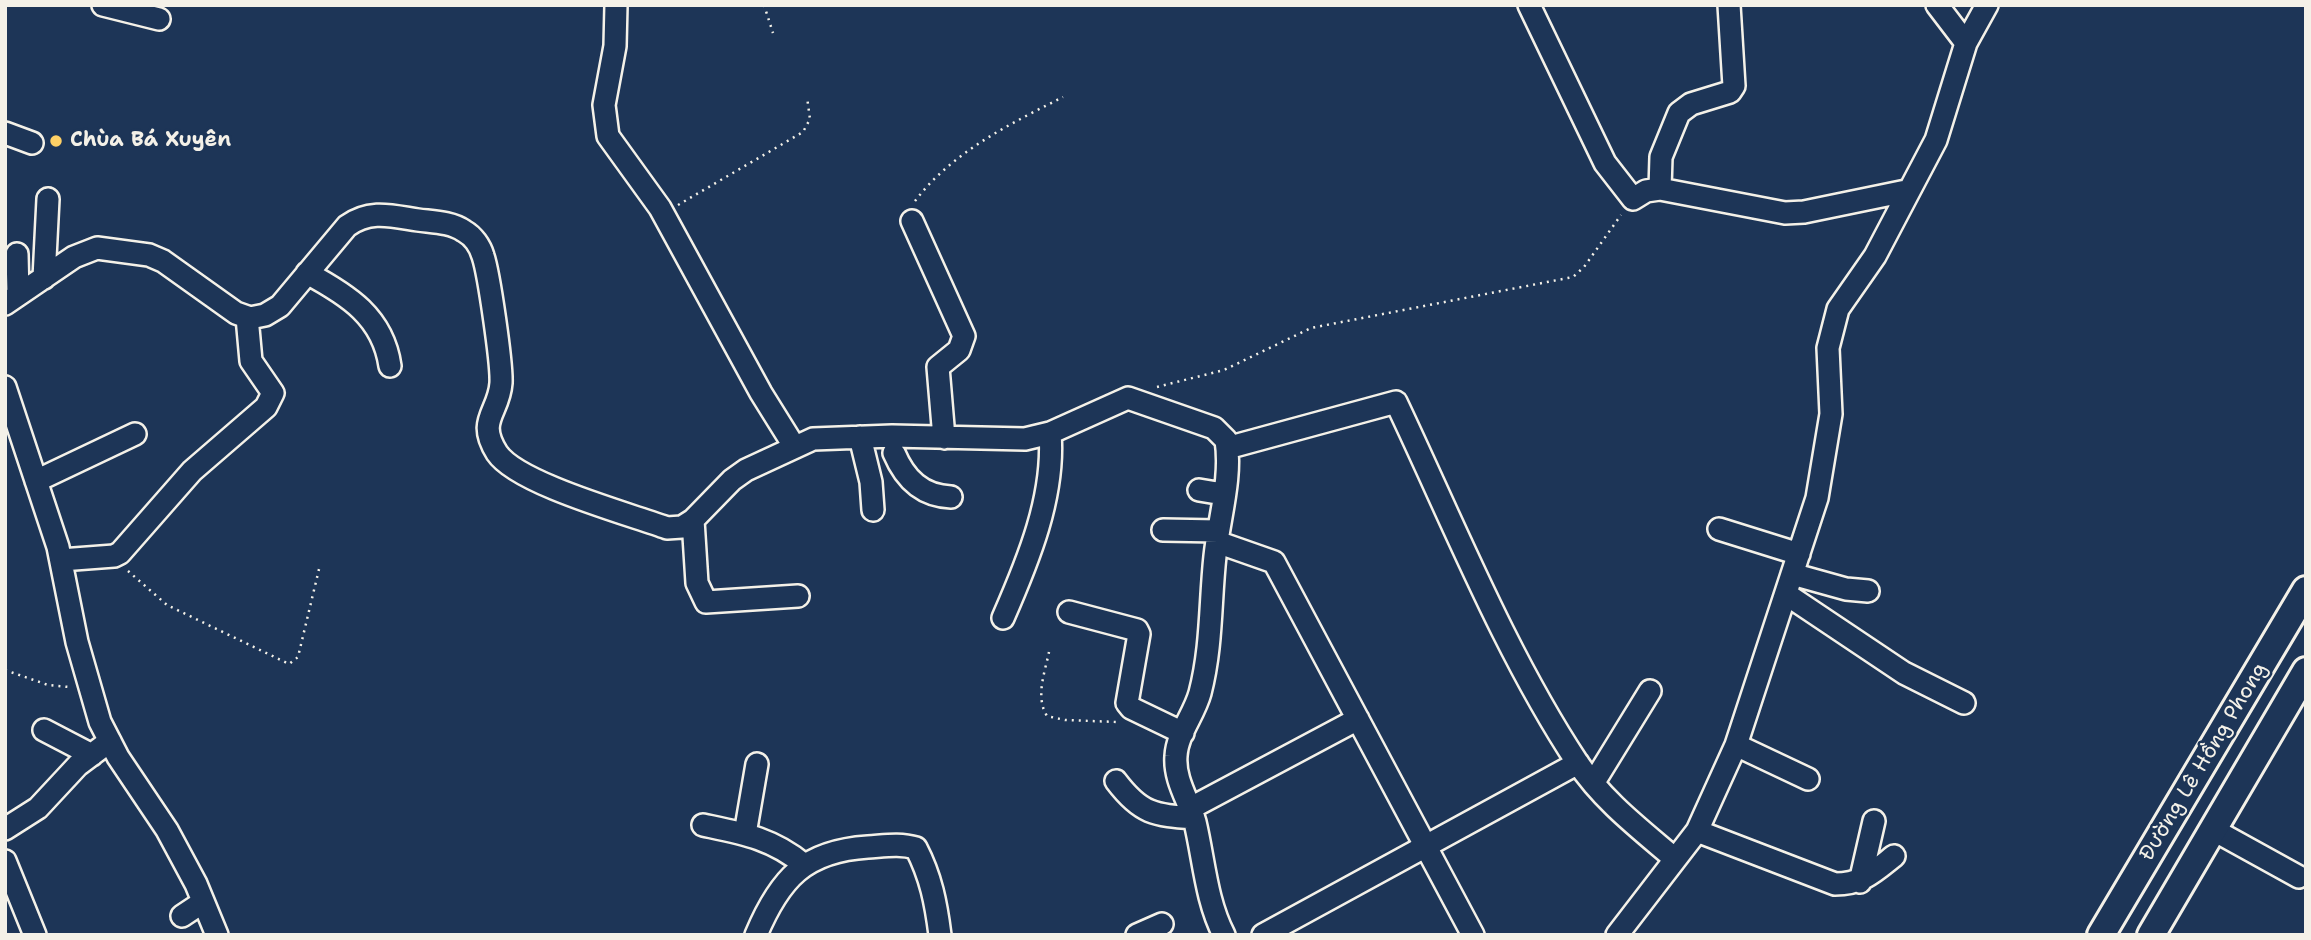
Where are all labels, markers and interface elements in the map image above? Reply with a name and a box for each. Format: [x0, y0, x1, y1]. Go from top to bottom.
place label: Chùa Bá Xuyên [70, 128, 231, 154]
marker: Chùa Bá Xuyên [48, 133, 64, 149]
street label: Đường Lê Hồng Phong [2135, 658, 2273, 866]

